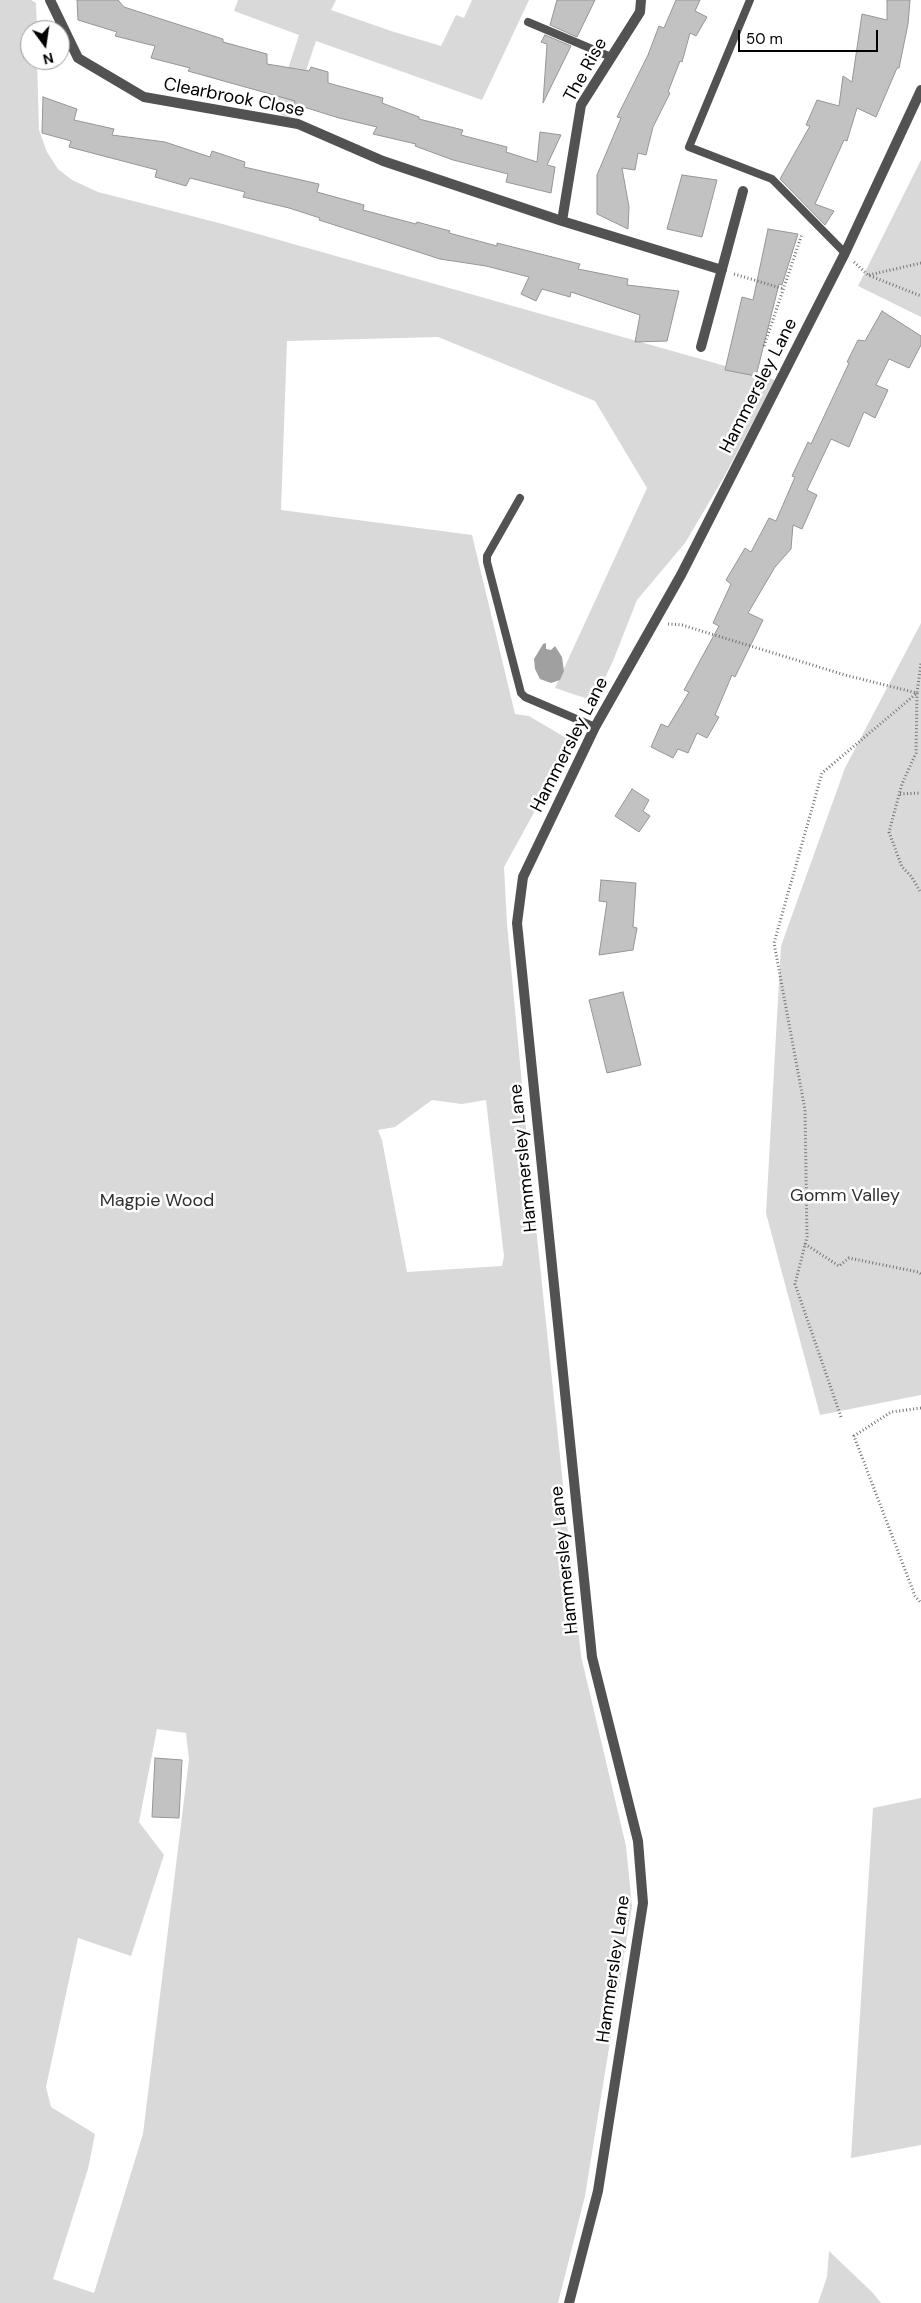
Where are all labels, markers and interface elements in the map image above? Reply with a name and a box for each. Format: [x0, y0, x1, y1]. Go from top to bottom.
north arrow [20, 20, 70, 70]
scale bar [741, 20, 881, 52]
text: 50 m [746, 29, 783, 49]
street label: The Rise [560, 34, 612, 106]
text: N [41, 49, 56, 69]
street label: Clearbrook Close [162, 74, 306, 122]
street label: Hammersley Lane [716, 315, 802, 457]
street label: Hammersley Lane [527, 674, 613, 816]
street label: Hammersley Lane [505, 1083, 543, 1233]
park label: Gomm Valley [790, 1185, 900, 1207]
park label: Magpie Wood [100, 1190, 214, 1212]
street label: Hammersley Lane [546, 1485, 584, 1635]
street label: Hammersley Lane [593, 1894, 635, 2044]

